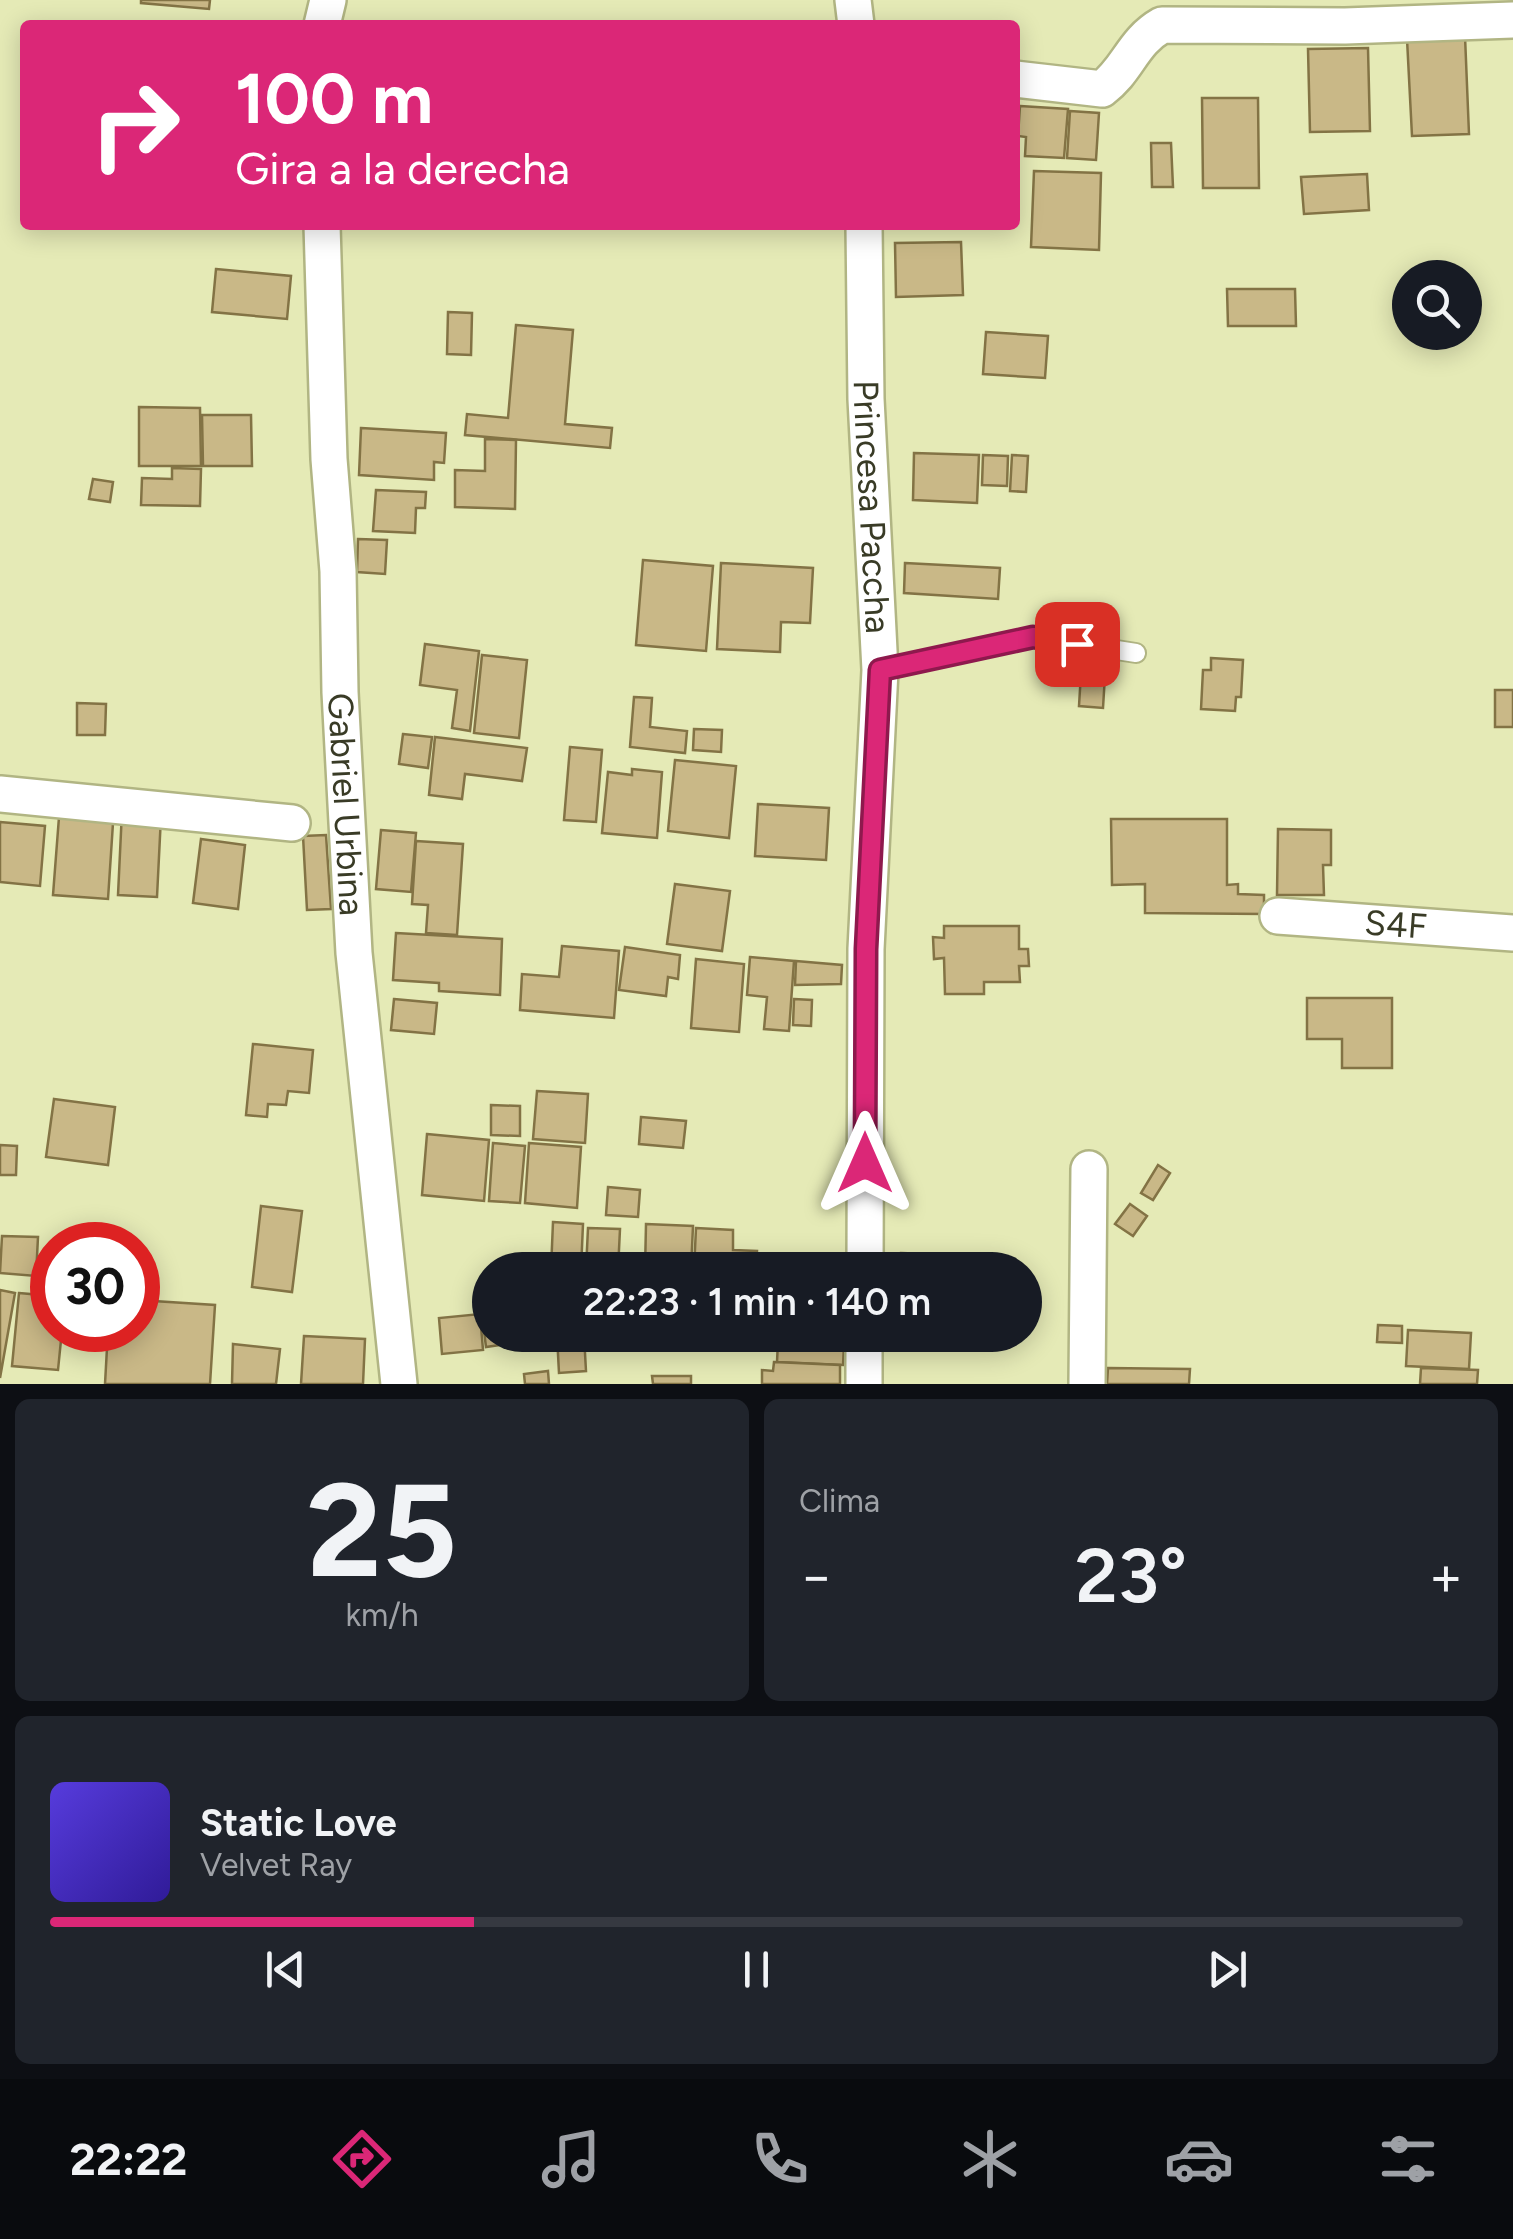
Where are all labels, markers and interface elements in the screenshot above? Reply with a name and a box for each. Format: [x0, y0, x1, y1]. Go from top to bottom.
text: 100 m [235, 56, 433, 141]
icon: right [70, 60, 200, 190]
text: Gira a la derecha [235, 141, 570, 195]
map controls [1392, 260, 1482, 350]
button: search [1392, 260, 1482, 350]
street label: Princesa Paccha [845, 380, 899, 635]
pin [1035, 602, 1120, 687]
icon: arrive [1050, 617, 1105, 672]
street label: Gabriel Urbina [319, 692, 373, 917]
street label: S4F [1363, 901, 1428, 948]
position arrow [813, 1111, 917, 1215]
speed limit sign: 30 [30, 1222, 160, 1352]
text: 22:23 · 1 min · 140 m [583, 1279, 931, 1325]
text: 25 [307, 1453, 457, 1609]
text: Clima [799, 1482, 880, 1520]
text: 23° [1075, 1531, 1187, 1621]
text: − [799, 1543, 833, 1609]
text: + [1429, 1543, 1463, 1609]
text: km/h [345, 1596, 419, 1634]
text: Static Love [200, 1800, 397, 1846]
text: Velvet Ray [200, 1846, 352, 1884]
icon: previous [258, 1942, 313, 1997]
icon: pause [729, 1942, 784, 1997]
icon: next [1200, 1942, 1255, 1997]
icon: directions [327, 2124, 397, 2194]
icon: music [536, 2124, 606, 2194]
icon: phone [745, 2124, 815, 2194]
icon: climate [955, 2124, 1025, 2194]
icon: car [1164, 2124, 1234, 2194]
icon: filters [1373, 2124, 1443, 2194]
text: 22:22 [70, 2132, 187, 2186]

